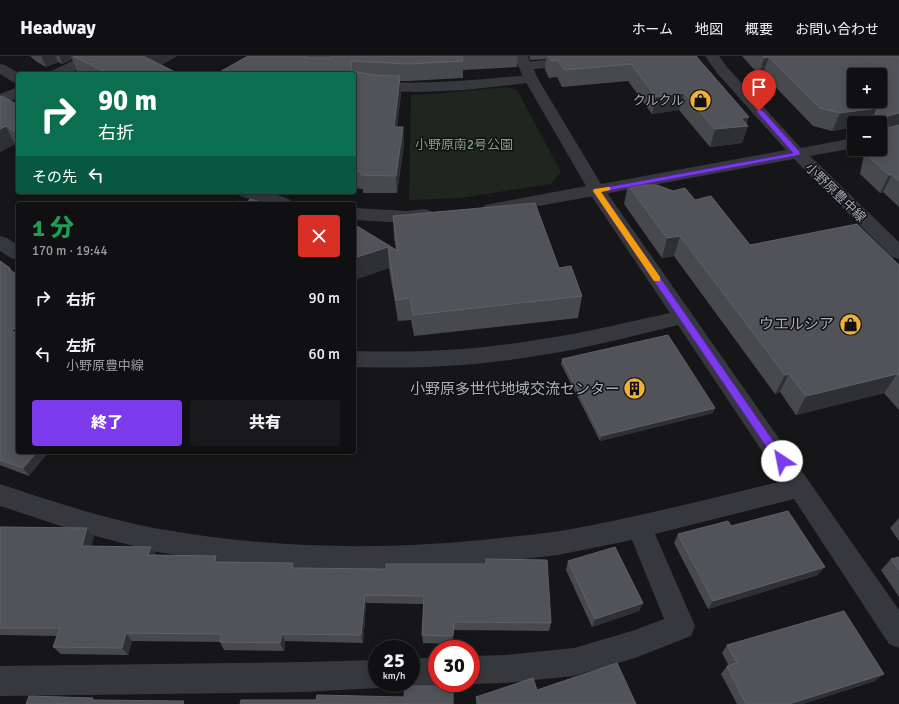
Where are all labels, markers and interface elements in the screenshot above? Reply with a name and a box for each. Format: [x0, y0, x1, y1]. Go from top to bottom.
text: Headway [20, 16, 96, 40]
text: ホーム [631, 21, 673, 38]
text: 地図 [695, 21, 723, 38]
text: 概要 [745, 21, 773, 38]
text: お問い合わせ [795, 21, 879, 38]
map controls [847, 68, 887, 156]
button: + [847, 68, 887, 108]
pin [742, 70, 776, 111]
icon: arrive [748, 76, 770, 98]
text: 90 m [98, 84, 157, 118]
shop icon: クルクル [687, 87, 713, 113]
icon: right [32, 88, 84, 140]
place label: クルクル [633, 93, 684, 109]
button: − [847, 116, 887, 156]
text: 右折 [98, 122, 134, 144]
park label: 小野原南2号公園 [415, 137, 513, 153]
street label: 小野原豊中線 [802, 160, 869, 226]
icon: left [85, 164, 107, 186]
text: その先 [32, 168, 77, 186]
text: 1 分 [32, 213, 74, 243]
button: close [298, 215, 340, 257]
text: 170 m · 19:44 [32, 243, 108, 259]
icon: right [32, 287, 54, 309]
text: 90 m [309, 289, 340, 307]
text: 右折 [66, 291, 96, 309]
shop icon: ウエルシア [837, 311, 863, 337]
place label: ウエルシア [759, 315, 834, 333]
text: 左折 [66, 337, 96, 355]
icon: left [32, 343, 54, 365]
text: 60 m [309, 345, 340, 363]
text: 小野原豊中線 [66, 358, 144, 374]
building icon: 小野原多世代地域交流センター [622, 376, 648, 402]
place label: 小野原多世代地域交流センター [410, 380, 620, 398]
button: 終了 [32, 400, 182, 446]
button: 共有 [190, 400, 340, 446]
position arrow [761, 440, 803, 482]
speed limit sign: 30 [428, 640, 480, 692]
text: 25 [383, 648, 405, 673]
text: km/h [383, 670, 405, 682]

